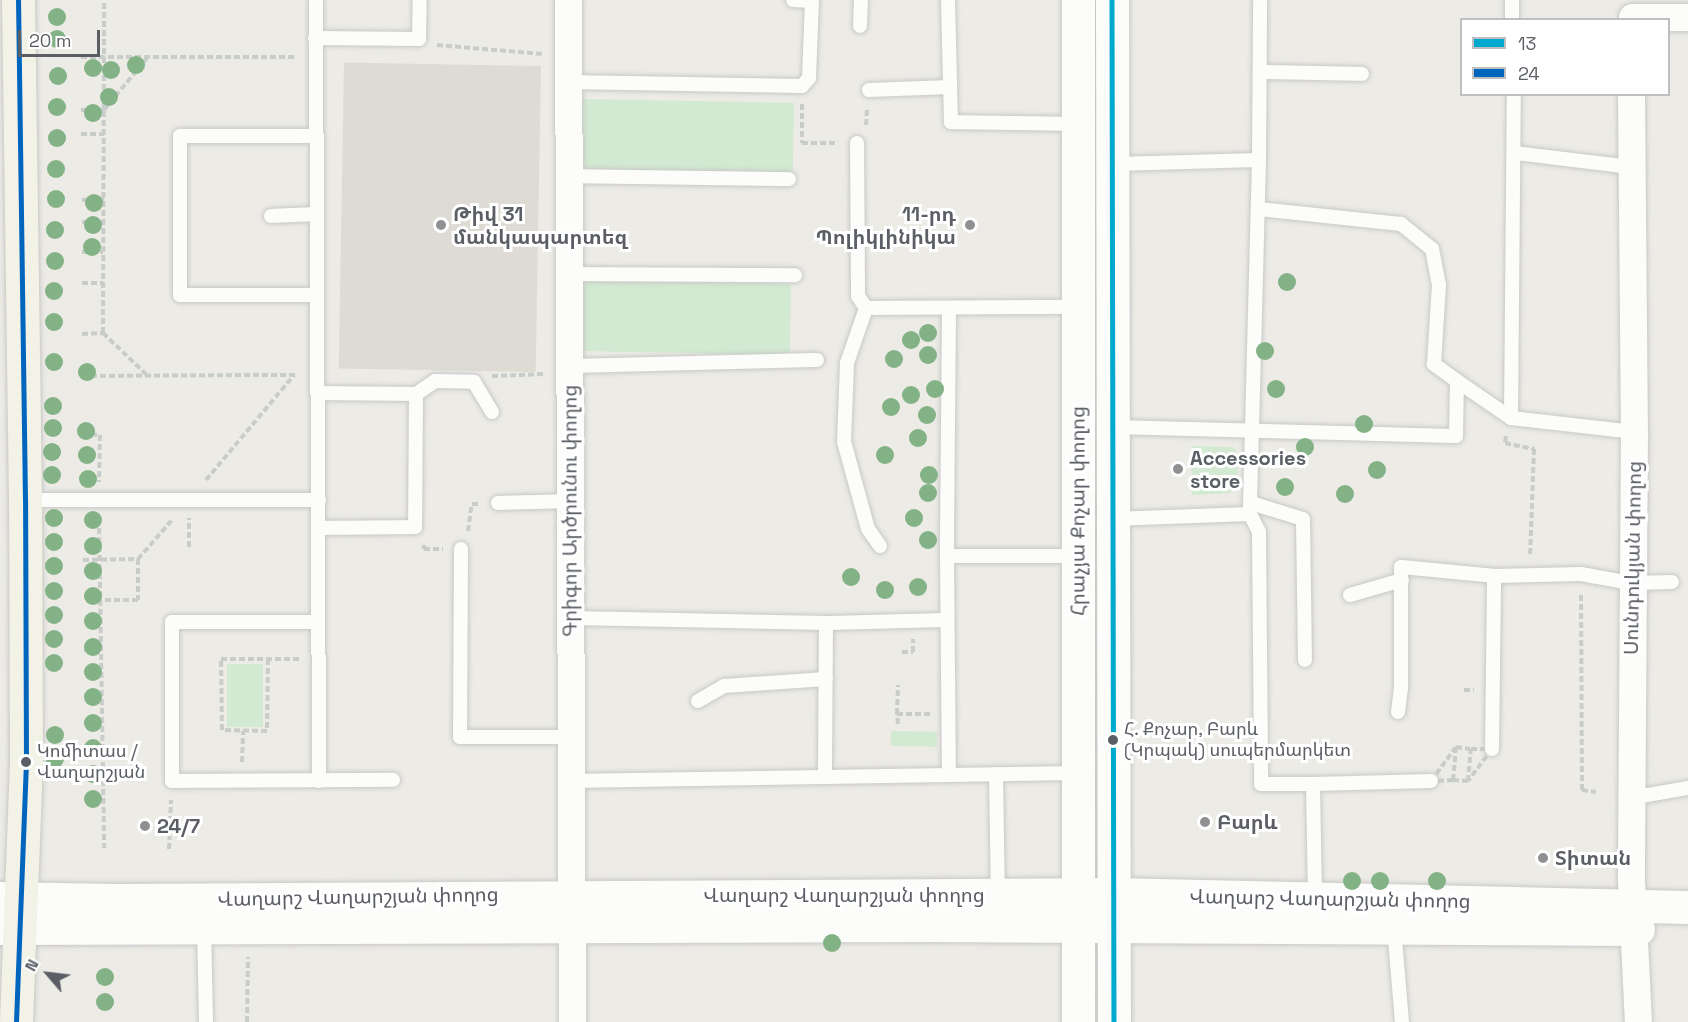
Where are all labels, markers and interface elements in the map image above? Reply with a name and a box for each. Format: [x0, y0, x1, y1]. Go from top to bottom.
scale bar [21, 18, 104, 56]
legend [1460, 18, 1670, 96]
text: 20 m [29, 29, 72, 52]
text: 13 [1518, 32, 1536, 55]
text: 24 [1518, 62, 1540, 85]
place label: Թիվ 31 մանկապարտեզ [453, 202, 627, 249]
place label: 11-րդ Պոլիկլինիկա [816, 202, 956, 249]
marker: 11-րդ Պոլիկլինիկա [961, 216, 979, 234]
marker: Թիվ 31 մանկապարտեզ [434, 218, 448, 232]
street label: Գրիգոր Արծրունու փողոց [558, 385, 582, 637]
street label: Հրաչյա Քոչար փողոց [1066, 406, 1090, 616]
place label: Accessories store [1190, 446, 1306, 493]
street label: Սունդուկյան փողոց [1619, 461, 1647, 655]
marker: Accessories store [1171, 462, 1185, 476]
place label: Հ. Քոչար, Բարև (Կրպակ) սուպերմարկետ [1124, 719, 1351, 762]
marker: Հ. Քոչար, Բարև (Կրպակ) սուպերմարկետ [1107, 734, 1119, 746]
place label: Կոմիտաս / Վաղարշյան [37, 741, 145, 783]
marker: Կոմիտաս / Վաղարշյան [20, 756, 32, 768]
place label: Բարև [1217, 810, 1278, 834]
place label: 24/7 [157, 814, 200, 838]
marker: Բարև [1198, 815, 1212, 829]
marker: 24/7 [138, 819, 152, 833]
place label: Տիտան [1555, 846, 1631, 870]
marker: Տիտան [1536, 851, 1550, 865]
street label: Վաղարշ Վաղարշյան փողոց [217, 883, 499, 911]
street label: Վաղարշ Վաղարշյան փողոց [703, 883, 985, 907]
street label: Վաղարշ Վաղարշյան փողոց [1189, 885, 1471, 913]
north arrow [18, 944, 78, 1004]
text: N [20, 956, 43, 975]

